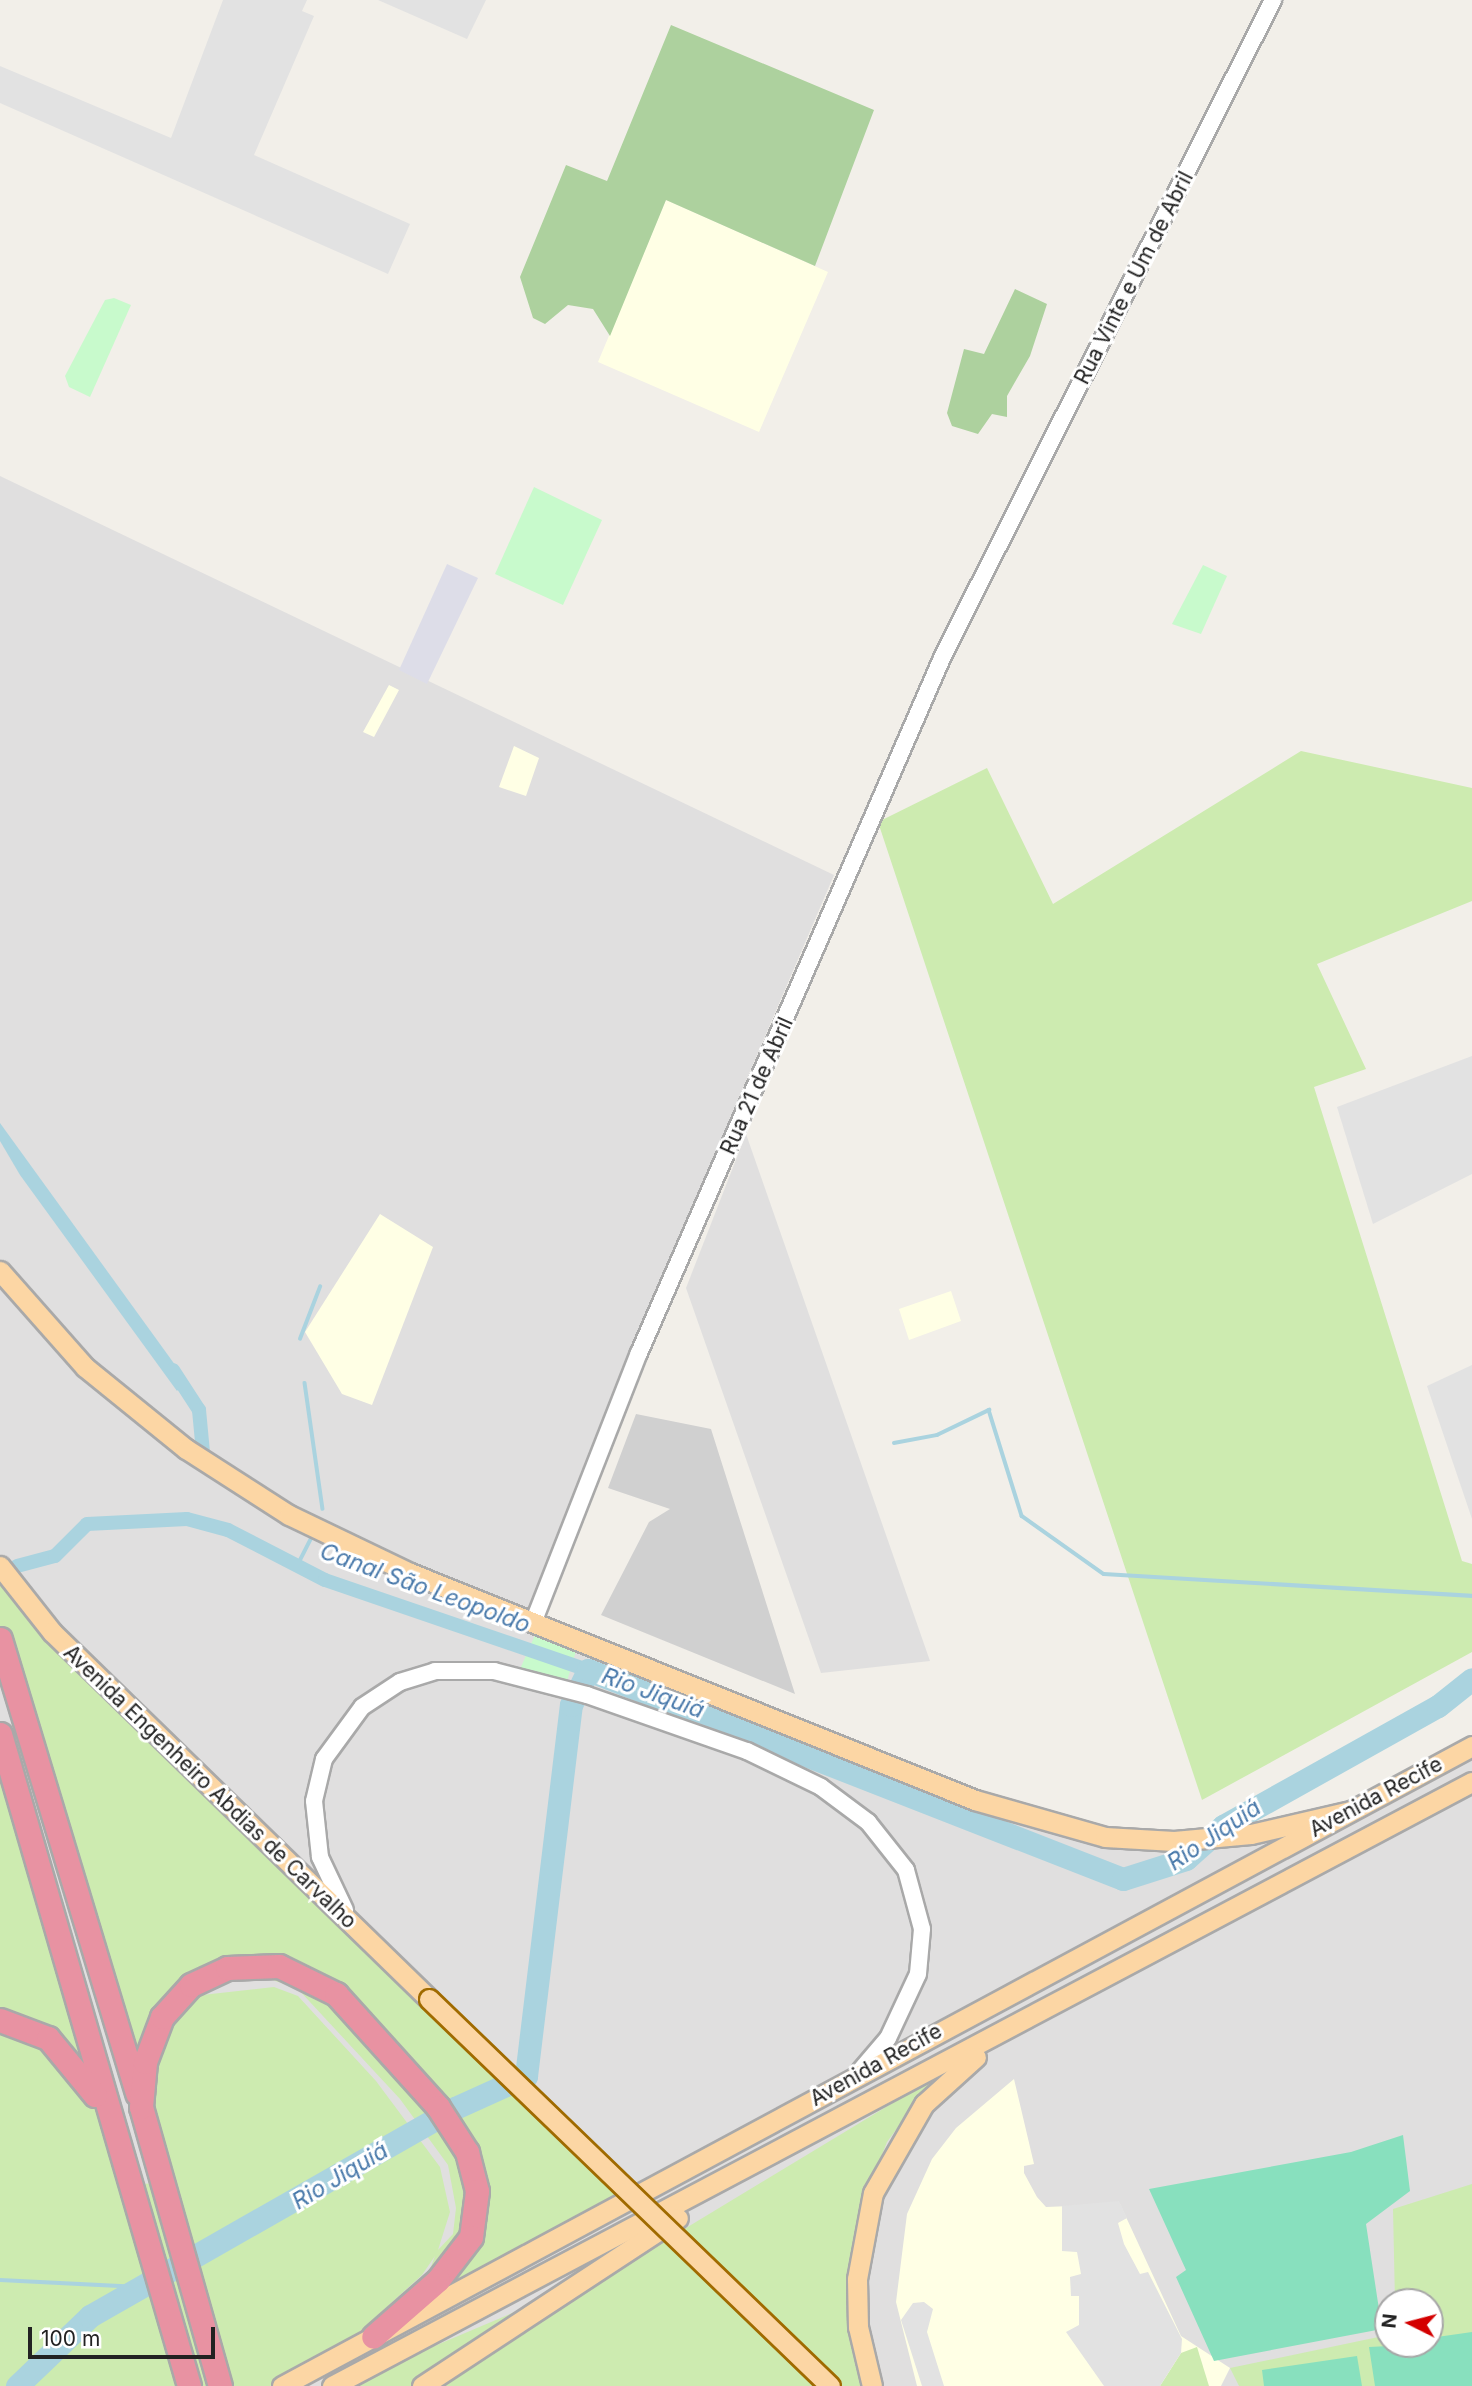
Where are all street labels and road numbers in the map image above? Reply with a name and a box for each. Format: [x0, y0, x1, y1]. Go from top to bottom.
street label: Rua Vinte e Um de Abril [1069, 167, 1199, 389]
street label: Rua 21 de Abril [715, 1013, 799, 1159]
street label: Avenida Engenheiro Abdias de Carvalho [58, 1640, 362, 1934]
street label: Avenida Recife [1305, 1751, 1447, 1843]
street label: Avenida Recife [806, 2018, 946, 2112]

